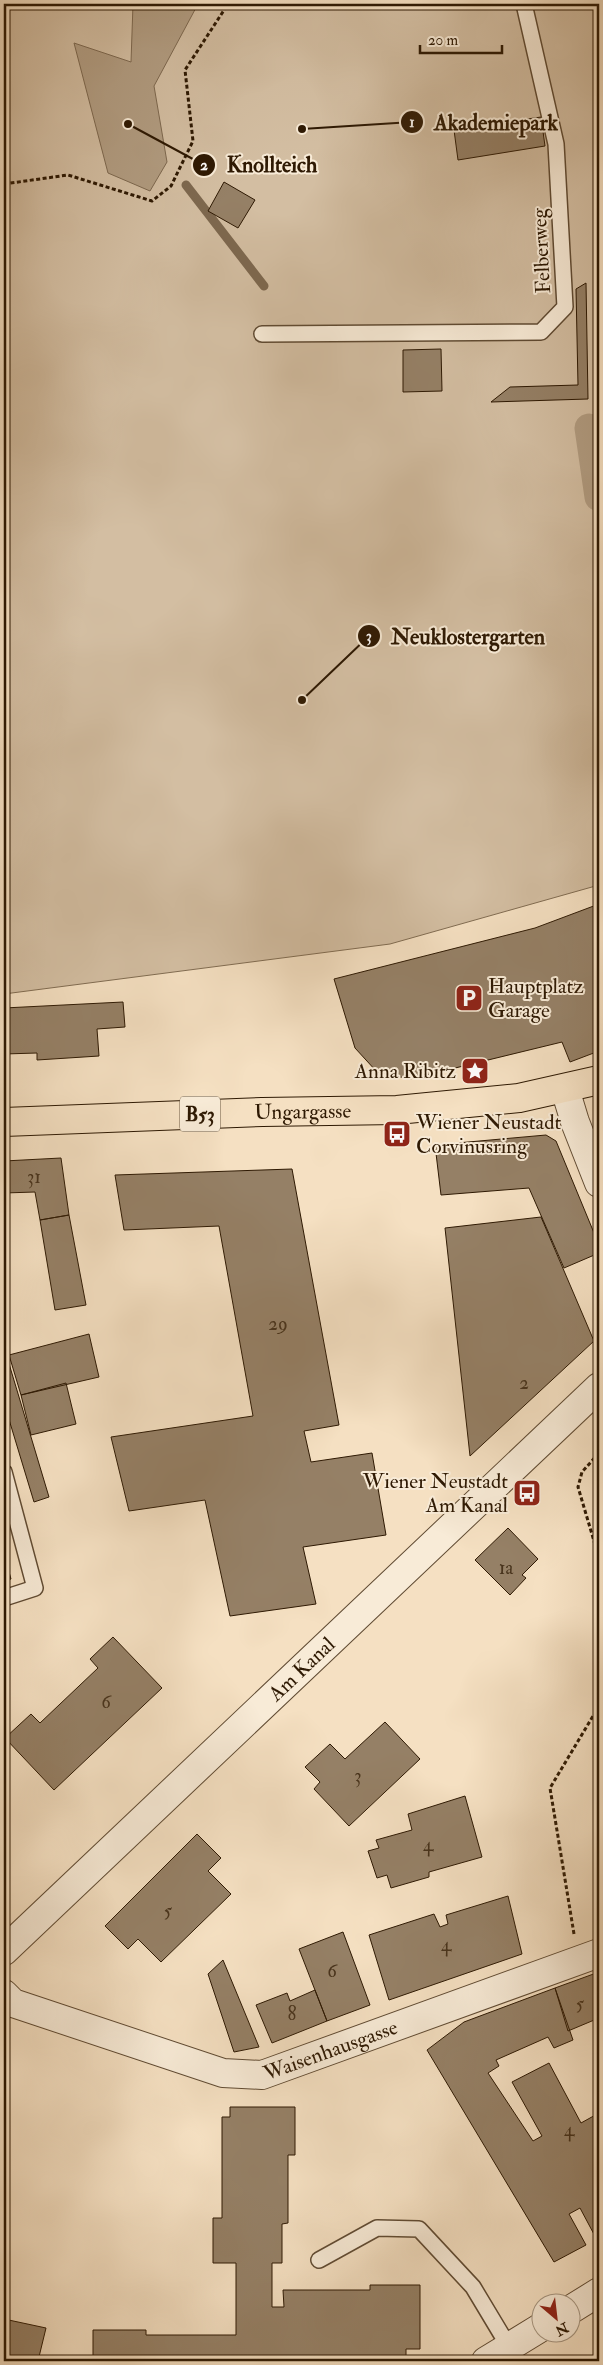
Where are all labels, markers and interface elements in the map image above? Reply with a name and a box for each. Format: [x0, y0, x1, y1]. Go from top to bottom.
scale bar [420, 22, 503, 54]
text: 20 m [428, 31, 458, 50]
callout: Akademiepark [399, 104, 568, 141]
text: Akademiepark [433, 109, 559, 138]
text: 1 [409, 113, 415, 132]
callout: Knollteich [192, 146, 327, 183]
text: Knollteich [227, 151, 318, 179]
text: 2 [200, 156, 208, 175]
street label: Felberweg [526, 207, 557, 294]
callout: Neuklostergarten [356, 618, 555, 655]
text: Neuklostergarten [390, 623, 546, 652]
text: 3 [366, 627, 372, 646]
place label: Hauptplatz Garage [488, 973, 584, 1024]
parking icon: Hauptplatz Garage [454, 983, 484, 1013]
place icon: Anna Ribitz [460, 1056, 490, 1086]
place label: Anna Ribitz [354, 1058, 456, 1085]
road number: B53 [180, 1096, 220, 1132]
street label: Ungargasse [254, 1098, 352, 1126]
place label: Wiener Neustadt Corvinusring [415, 1109, 561, 1160]
bus stop icon: Wiener Neustadt Corvinusring [382, 1119, 412, 1149]
house number: 31 [27, 1165, 41, 1189]
house number: 29 [268, 1312, 288, 1336]
house number: 2 [519, 1371, 529, 1395]
place label: Wiener Neustadt Am Kanal [362, 1468, 509, 1519]
bus stop icon: Wiener Neustadt Am Kanal [512, 1478, 542, 1508]
house number: 1a [499, 1556, 513, 1580]
street label: Am Kanal [262, 1631, 341, 1708]
house number: 6 [101, 1690, 112, 1714]
house number: 3 [354, 1764, 362, 1788]
house number: 4 [423, 1833, 434, 1857]
house number: 5 [164, 1899, 173, 1923]
house number: 4 [441, 1933, 452, 1957]
house number: 6 [327, 1959, 338, 1983]
house number: 5 [576, 1992, 585, 2016]
house number: 8 [288, 2002, 297, 2026]
street label: Waisenhausgasse [259, 2014, 402, 2088]
house number: 4 [564, 2118, 575, 2142]
north arrow [530, 2292, 580, 2342]
text: N [552, 2318, 572, 2340]

